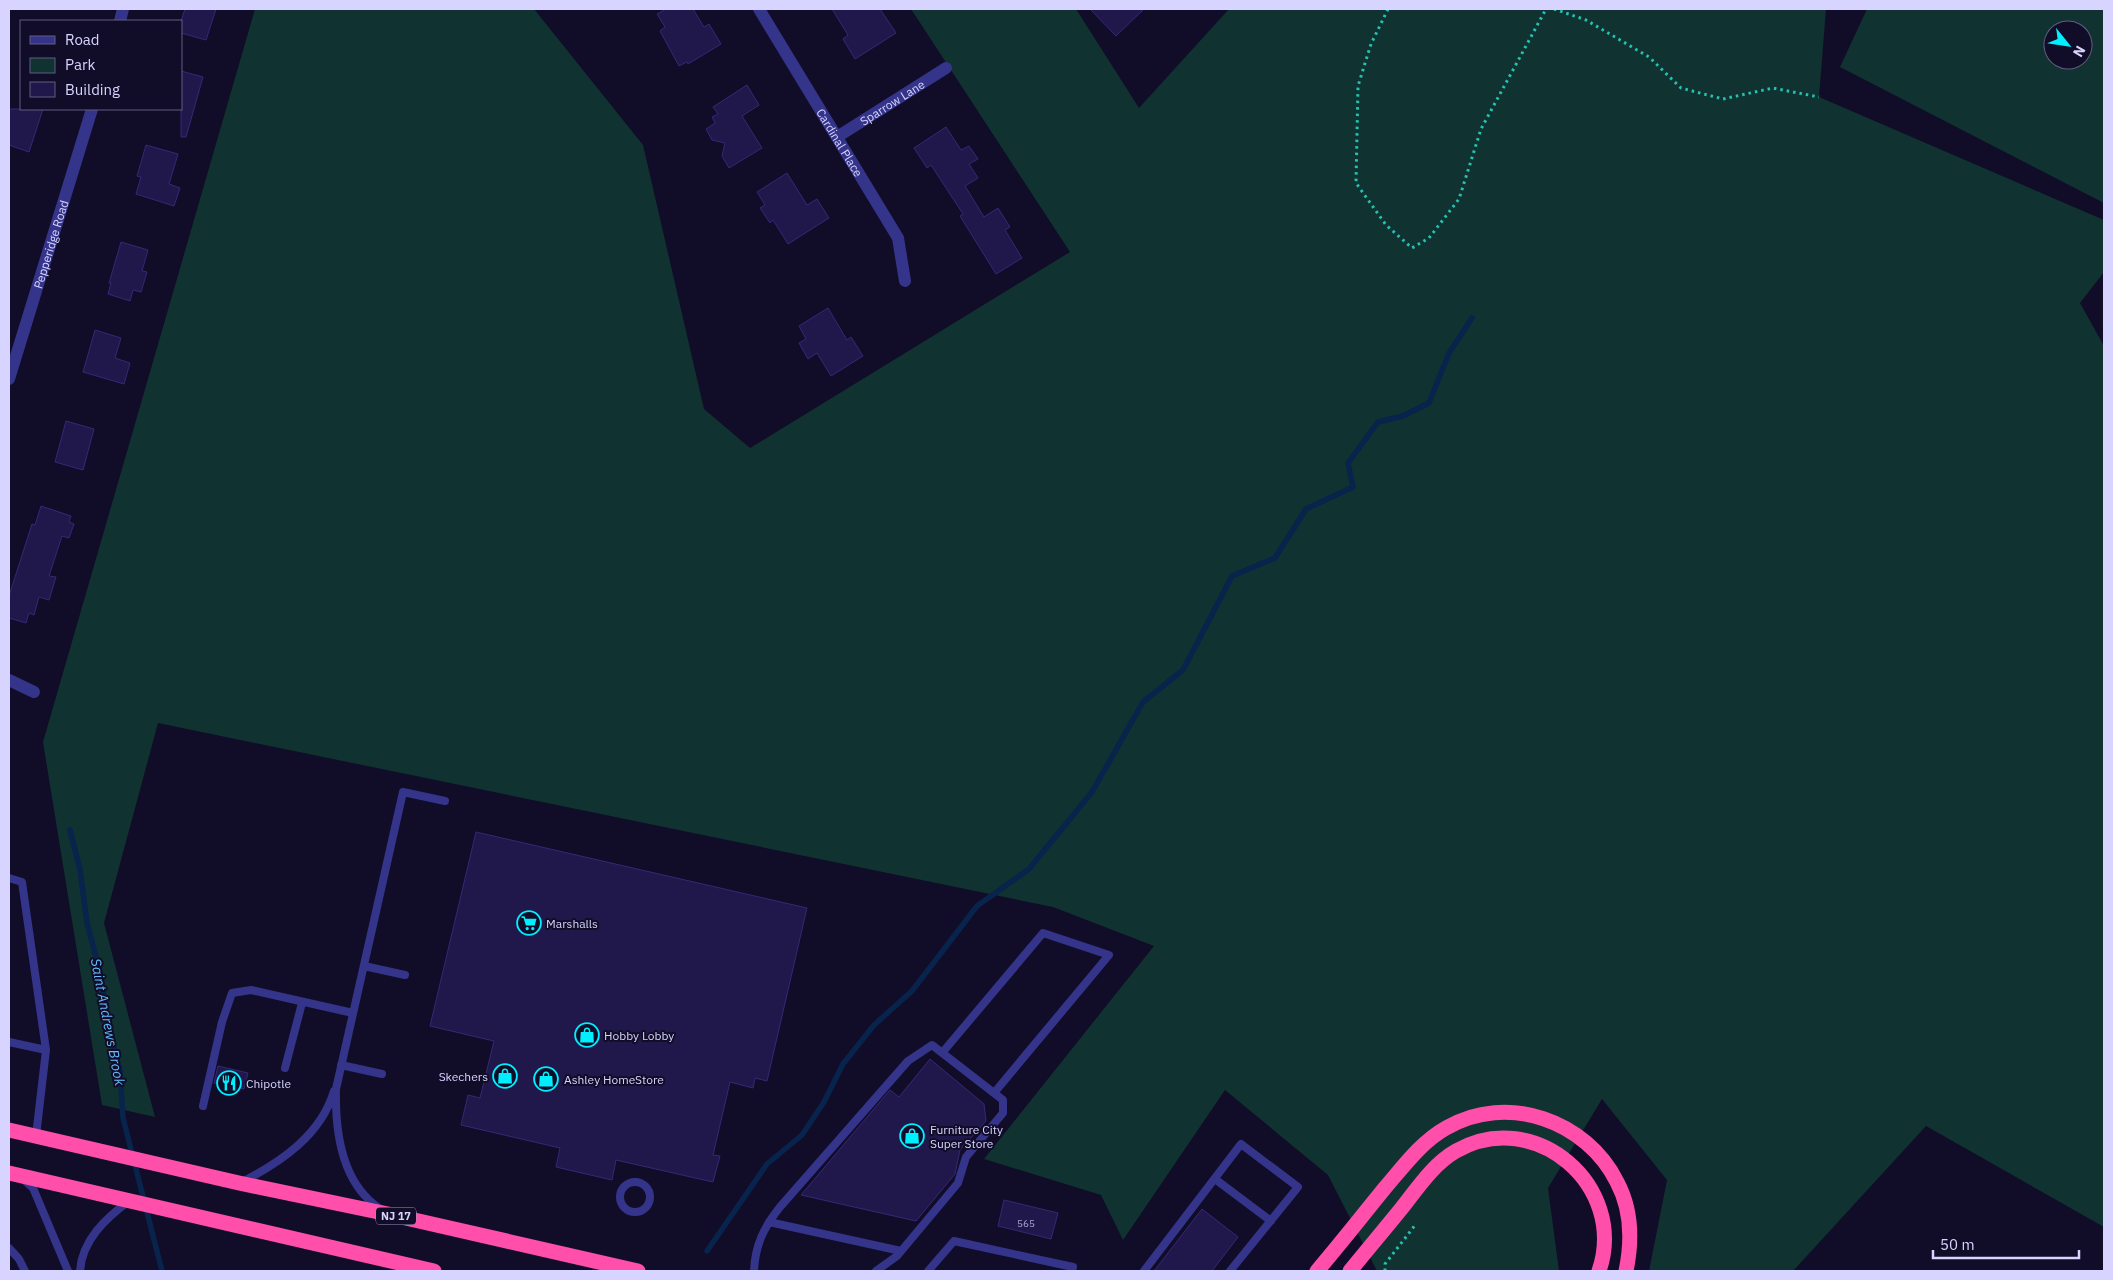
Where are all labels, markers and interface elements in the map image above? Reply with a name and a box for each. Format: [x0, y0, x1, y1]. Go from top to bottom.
legend [20, 20, 182, 110]
north arrow [2043, 20, 2093, 70]
text: Road [65, 30, 100, 49]
text: N [2069, 43, 2090, 60]
text: Park [65, 55, 95, 74]
street label: Sparrow Lane [857, 76, 927, 128]
text: Building [65, 80, 120, 99]
street label: Cardinal Place [814, 106, 867, 180]
street label: Pepperidge Road [30, 198, 71, 290]
supermarket icon: Marshalls [516, 910, 542, 936]
place label: Marshalls [546, 916, 598, 931]
water label: Saint Andrews Brook [87, 957, 129, 1088]
shop icon: Hobby Lobby [574, 1022, 600, 1048]
place label: Hobby Lobby [604, 1028, 674, 1043]
shop icon: Skechers [492, 1063, 518, 1089]
shop icon: Ashley HomeStore [533, 1066, 559, 1092]
place label: Skechers [439, 1069, 488, 1084]
restaurant icon: Chipotle [216, 1070, 242, 1096]
place label: Ashley HomeStore [564, 1072, 664, 1087]
place label: Chipotle [246, 1076, 291, 1091]
place label: Furniture City Super Store [930, 1122, 1003, 1151]
shop icon: Furniture City Super Store [899, 1123, 925, 1149]
road number: NJ 17 [376, 1208, 416, 1224]
house number: 565 [1017, 1217, 1035, 1230]
scale bar [1933, 1228, 2079, 1260]
text: 50 m [1940, 1235, 1975, 1254]

